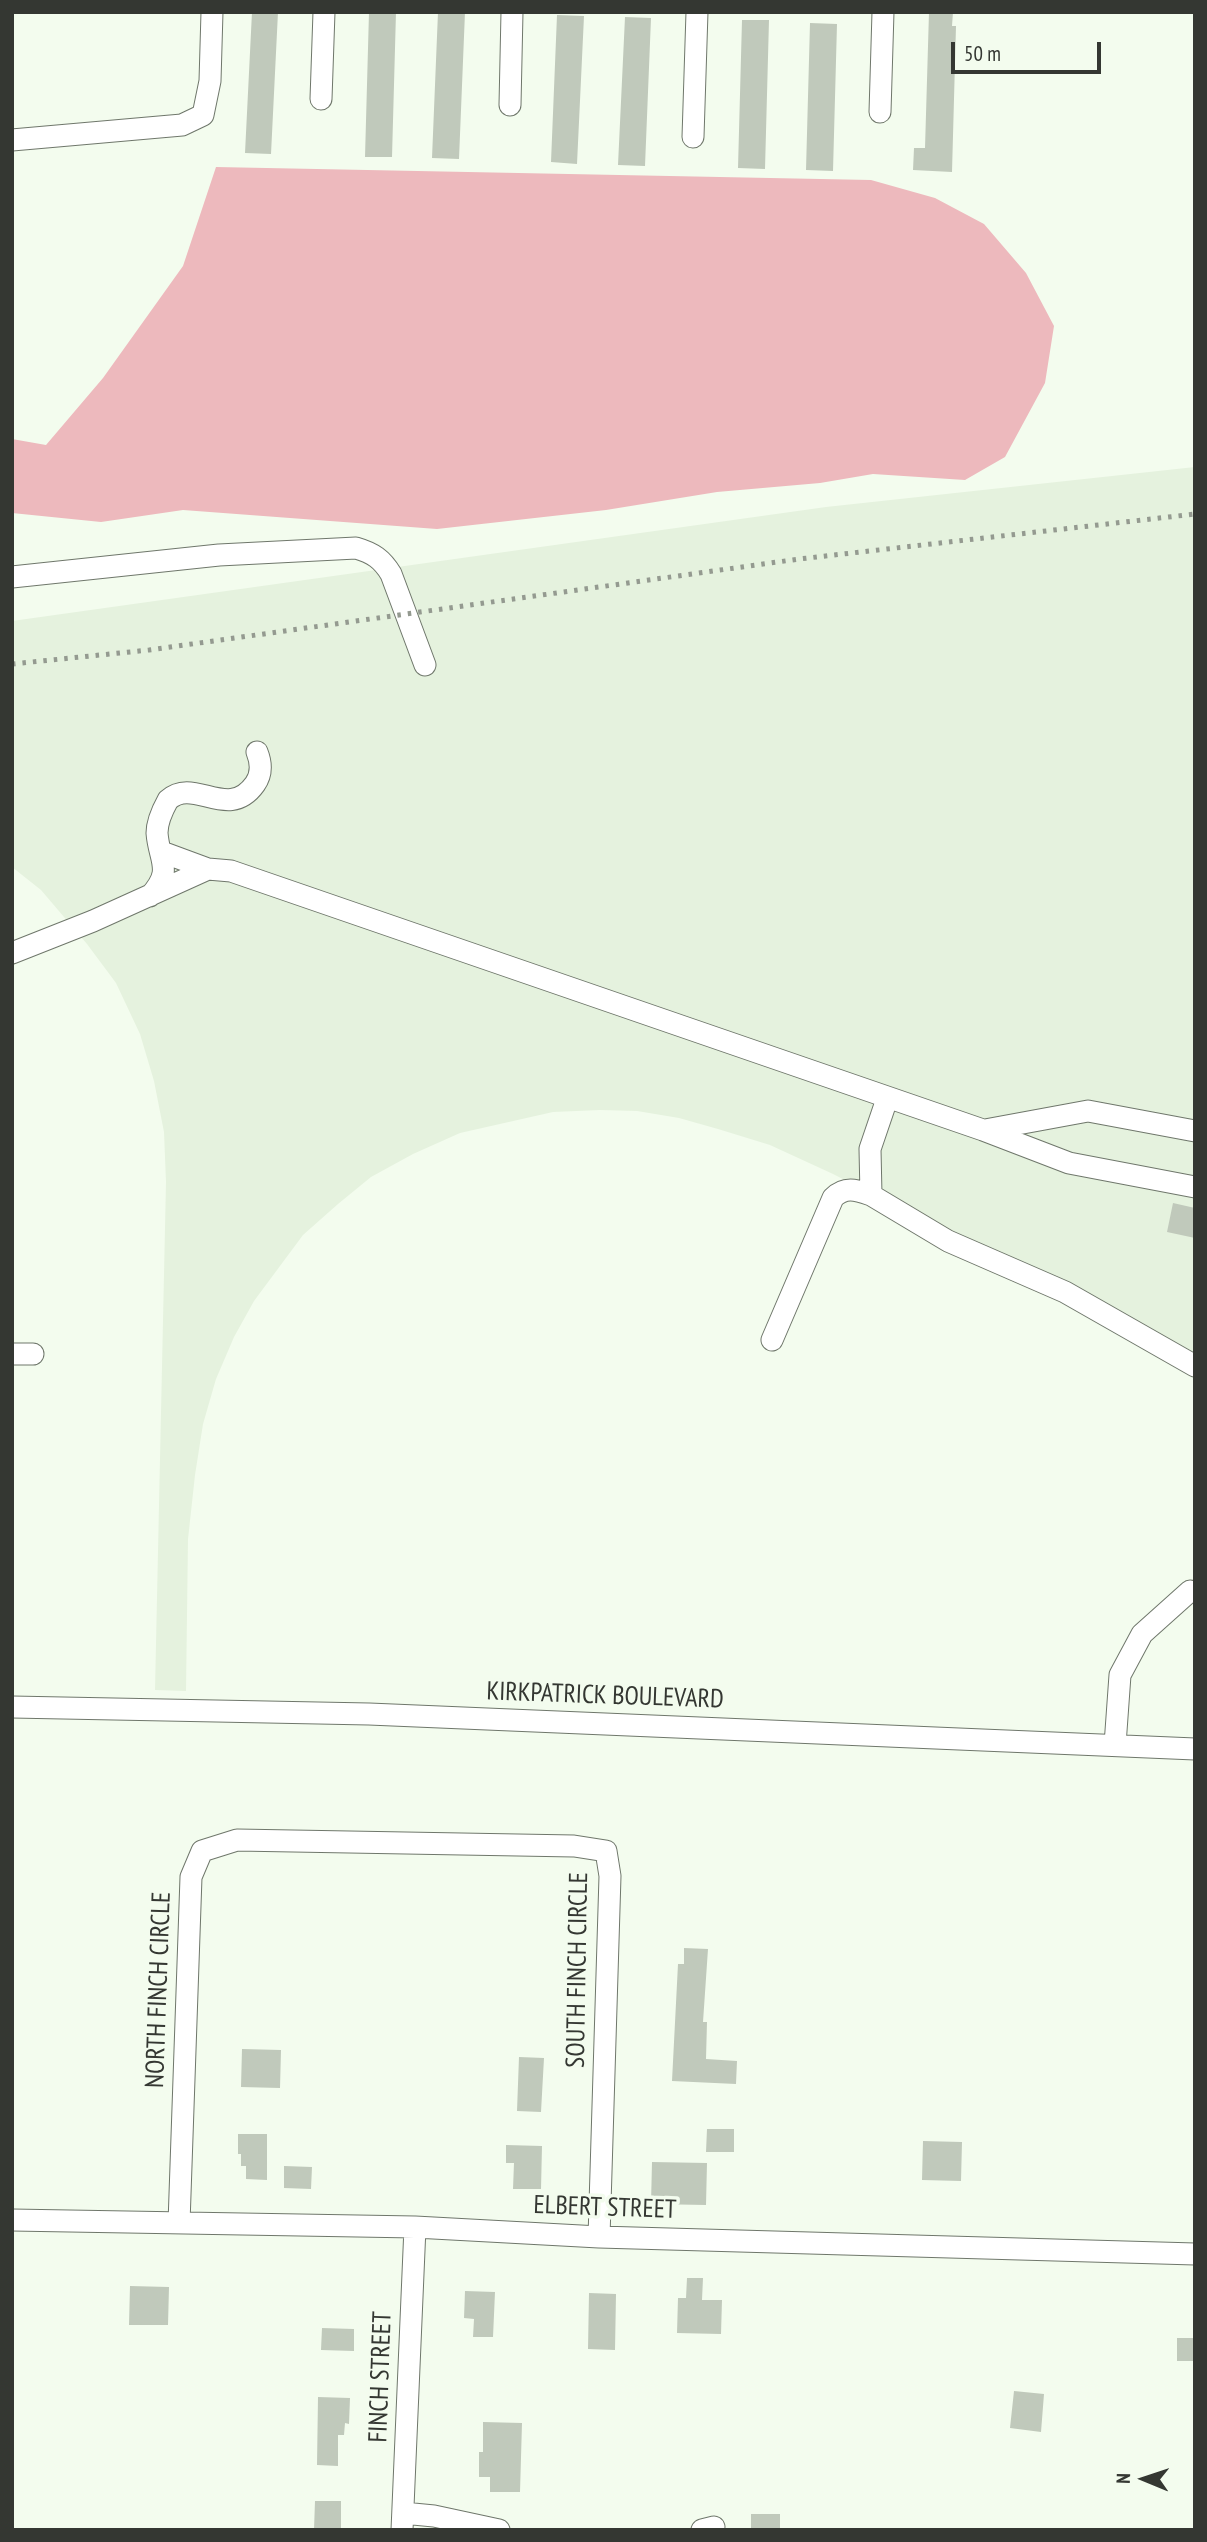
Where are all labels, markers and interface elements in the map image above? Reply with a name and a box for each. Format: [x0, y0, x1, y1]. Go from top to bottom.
scale bar [955, 28, 1106, 72]
text: 50 m [964, 40, 1001, 67]
street label: KIRKPATRICK BOULEVARD [486, 1676, 724, 1716]
street label: SOUTH FINCH CIRCLE [561, 1872, 595, 2068]
street label: NORTH FINCH CIRCLE [140, 1891, 178, 2089]
street label: ELBERT STREET [533, 2190, 677, 2226]
street label: FINCH STREET [363, 2311, 399, 2443]
north arrow [1109, 2444, 1179, 2514]
text: N [1111, 2473, 1135, 2484]

